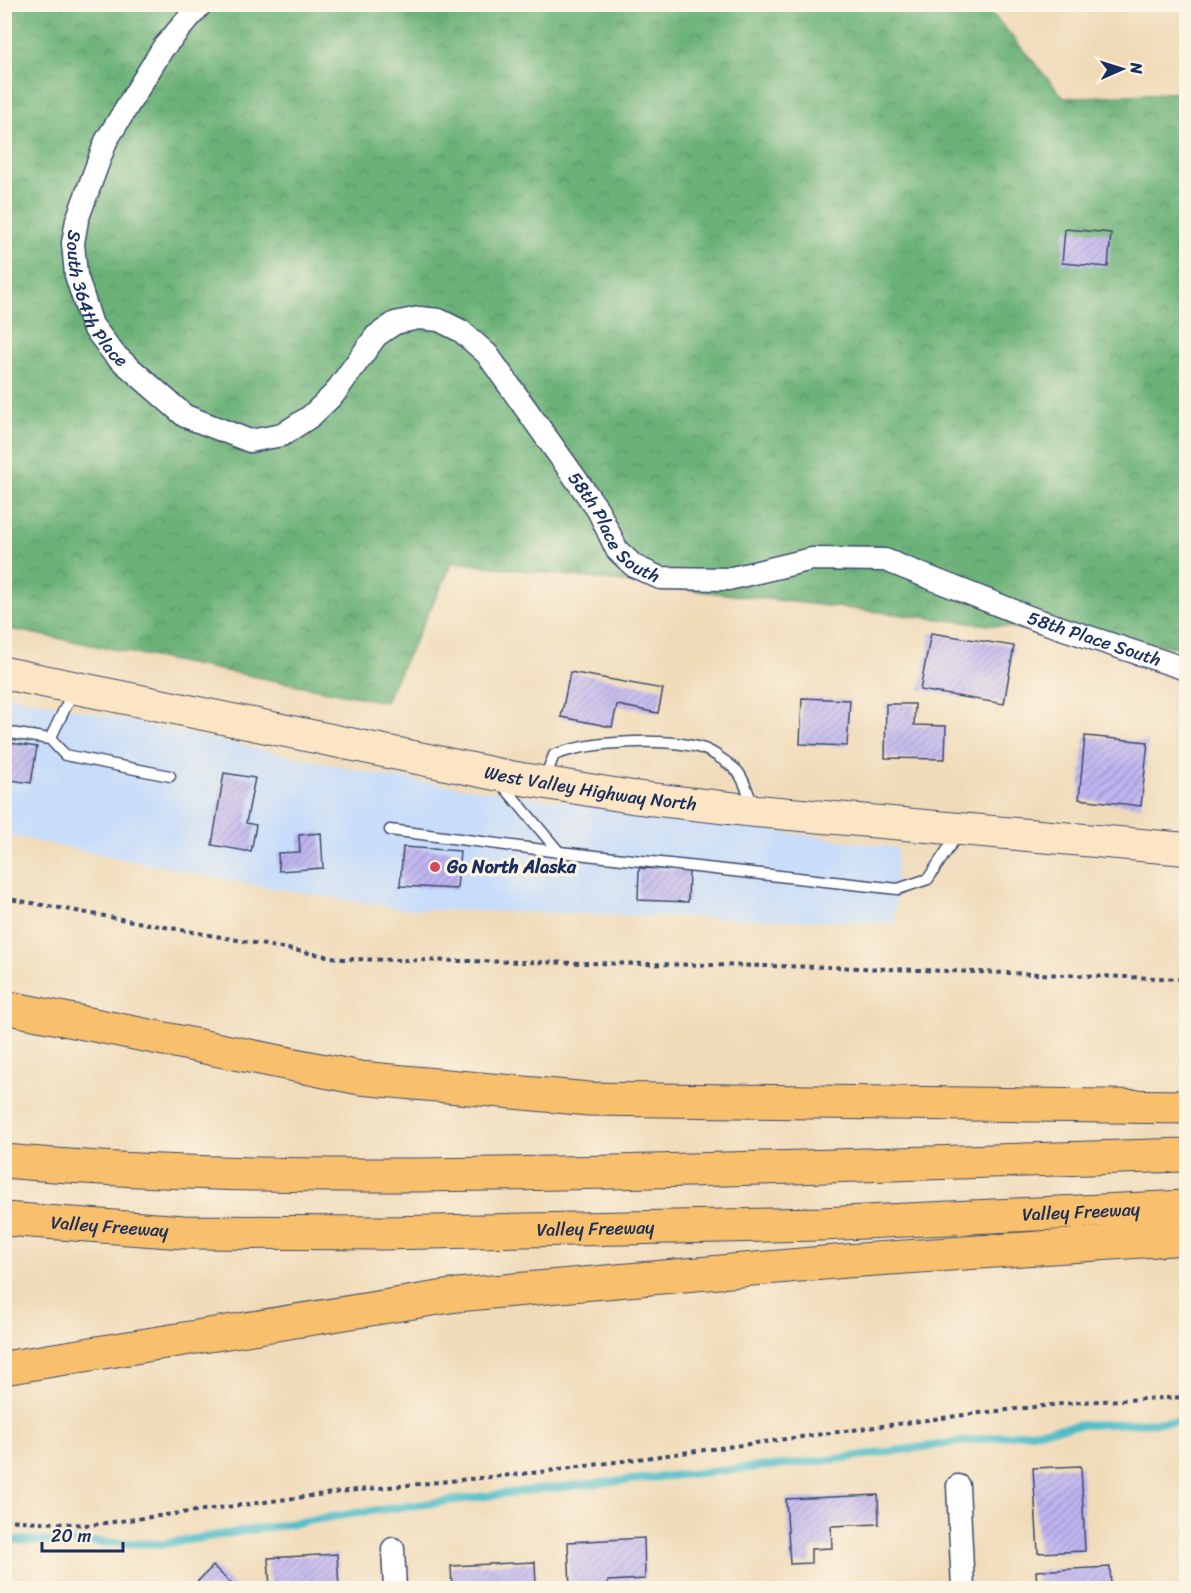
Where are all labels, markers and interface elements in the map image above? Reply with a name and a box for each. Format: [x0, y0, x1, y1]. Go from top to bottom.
north arrow [1092, 39, 1152, 99]
text: N [1122, 61, 1151, 75]
street label: South 364th Place [57, 228, 135, 376]
street label: 58th Place South [559, 465, 665, 592]
street label: 58th Place South [1022, 602, 1165, 676]
street label: West Valley Highway North [481, 756, 698, 820]
place label: Go North Alaska [446, 851, 577, 883]
marker: Go North Alaska [428, 860, 442, 874]
street label: Valley Freeway [1022, 1193, 1142, 1231]
street label: Valley Freeway [50, 1206, 170, 1247]
street label: Valley Freeway [536, 1211, 655, 1246]
scale bar [42, 1515, 123, 1553]
text: 20 m [51, 1520, 91, 1552]

